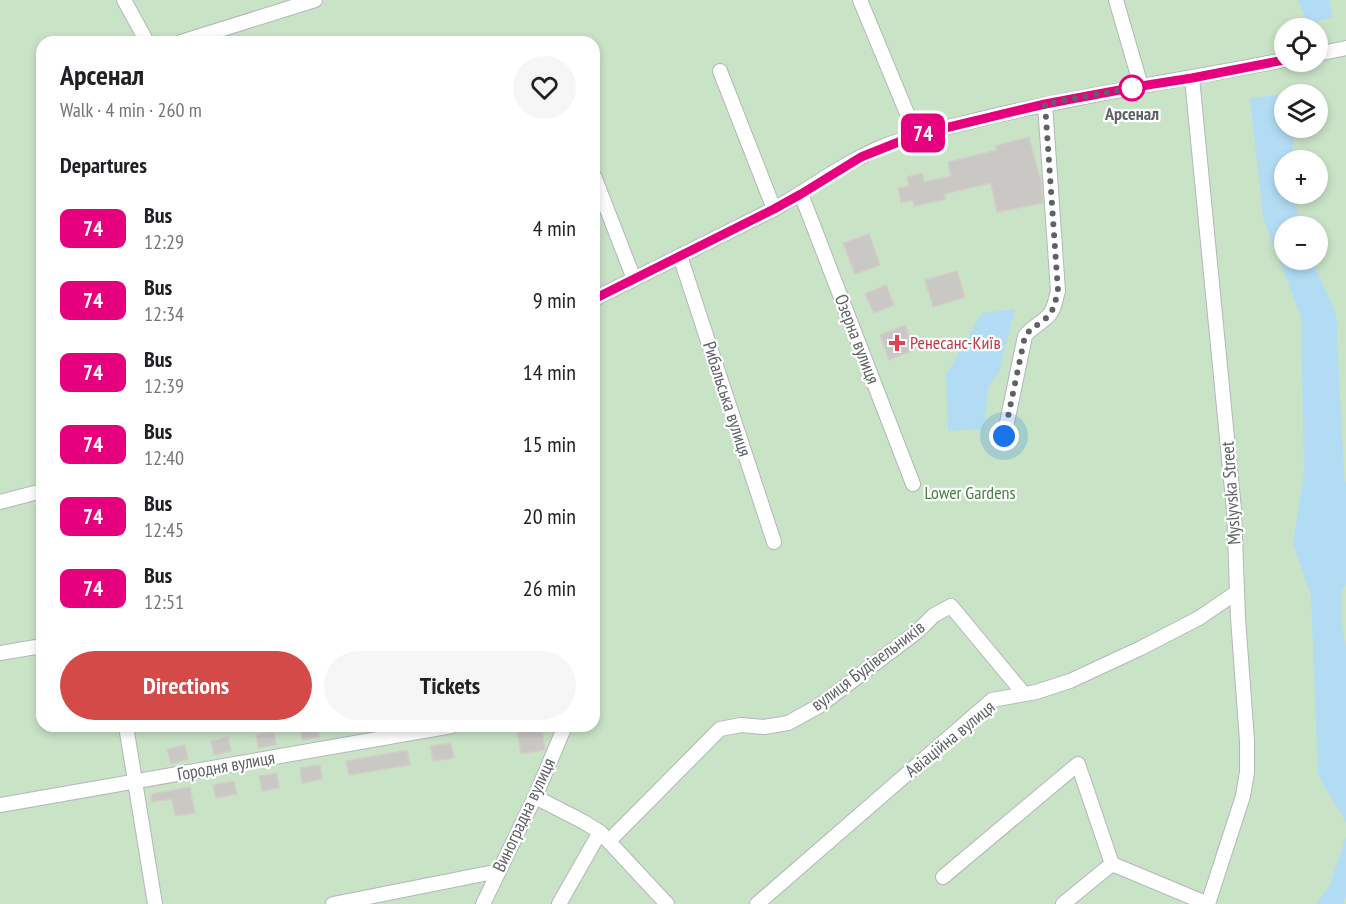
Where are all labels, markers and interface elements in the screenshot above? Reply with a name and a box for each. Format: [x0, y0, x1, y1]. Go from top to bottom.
map controls [1274, 18, 1328, 270]
button: locate [1274, 18, 1328, 72]
text: Арсенал [60, 56, 144, 93]
button: heart [513, 56, 576, 119]
marker: Арсенал [1119, 75, 1145, 101]
button: layers [1274, 84, 1328, 138]
text: Walk · 4 min · 260 m [60, 97, 202, 123]
place label: Арсенал [1104, 102, 1159, 125]
line badge: 74 [896, 114, 950, 152]
text: 74 [913, 120, 933, 147]
button: + [1274, 150, 1328, 204]
text: Departures [60, 151, 147, 179]
text: Bus [144, 201, 172, 229]
text: 4 min [533, 214, 576, 242]
text: 74 [83, 215, 103, 242]
button: − [1274, 216, 1328, 270]
text: 12:29 [144, 229, 184, 255]
text: Bus [144, 273, 172, 301]
text: 9 min [533, 286, 576, 314]
text: 74 [83, 287, 103, 314]
street label: Озерна вулиця [830, 291, 885, 387]
text: 12:34 [144, 301, 184, 327]
place label: Ренесанс-Київ [910, 331, 1001, 354]
marker: Ренесанс-Київ [888, 334, 906, 352]
street label: Рибальська вулиця [698, 338, 757, 459]
text: Bus [144, 345, 172, 373]
text: 14 min [523, 358, 576, 386]
text: 74 [83, 359, 103, 386]
text: 12:39 [144, 373, 184, 399]
text: Bus [144, 417, 172, 445]
your location [989, 421, 1019, 451]
text: 15 min [523, 430, 576, 458]
text: 74 [83, 431, 103, 458]
street label: Myslyvska Street [1215, 440, 1246, 546]
text: 12:40 [144, 445, 184, 471]
park label: Lower Gardens [924, 481, 1016, 504]
text: Bus [144, 489, 172, 517]
text: 20 min [523, 502, 576, 530]
text: 74 [83, 503, 103, 530]
text: 12:45 [144, 517, 184, 543]
text: Bus [144, 561, 172, 589]
text: 26 min [523, 574, 576, 602]
text: 74 [83, 575, 103, 602]
text: 12:51 [144, 589, 184, 615]
street label: вулиця Будівельників [806, 615, 929, 716]
button: Directions [60, 651, 312, 720]
button: Tickets [324, 651, 576, 720]
street label: Авіаційна вулиця [900, 695, 999, 782]
street label: Городня вулиця [175, 746, 277, 785]
street label: Виноградна вулиця [487, 754, 560, 875]

